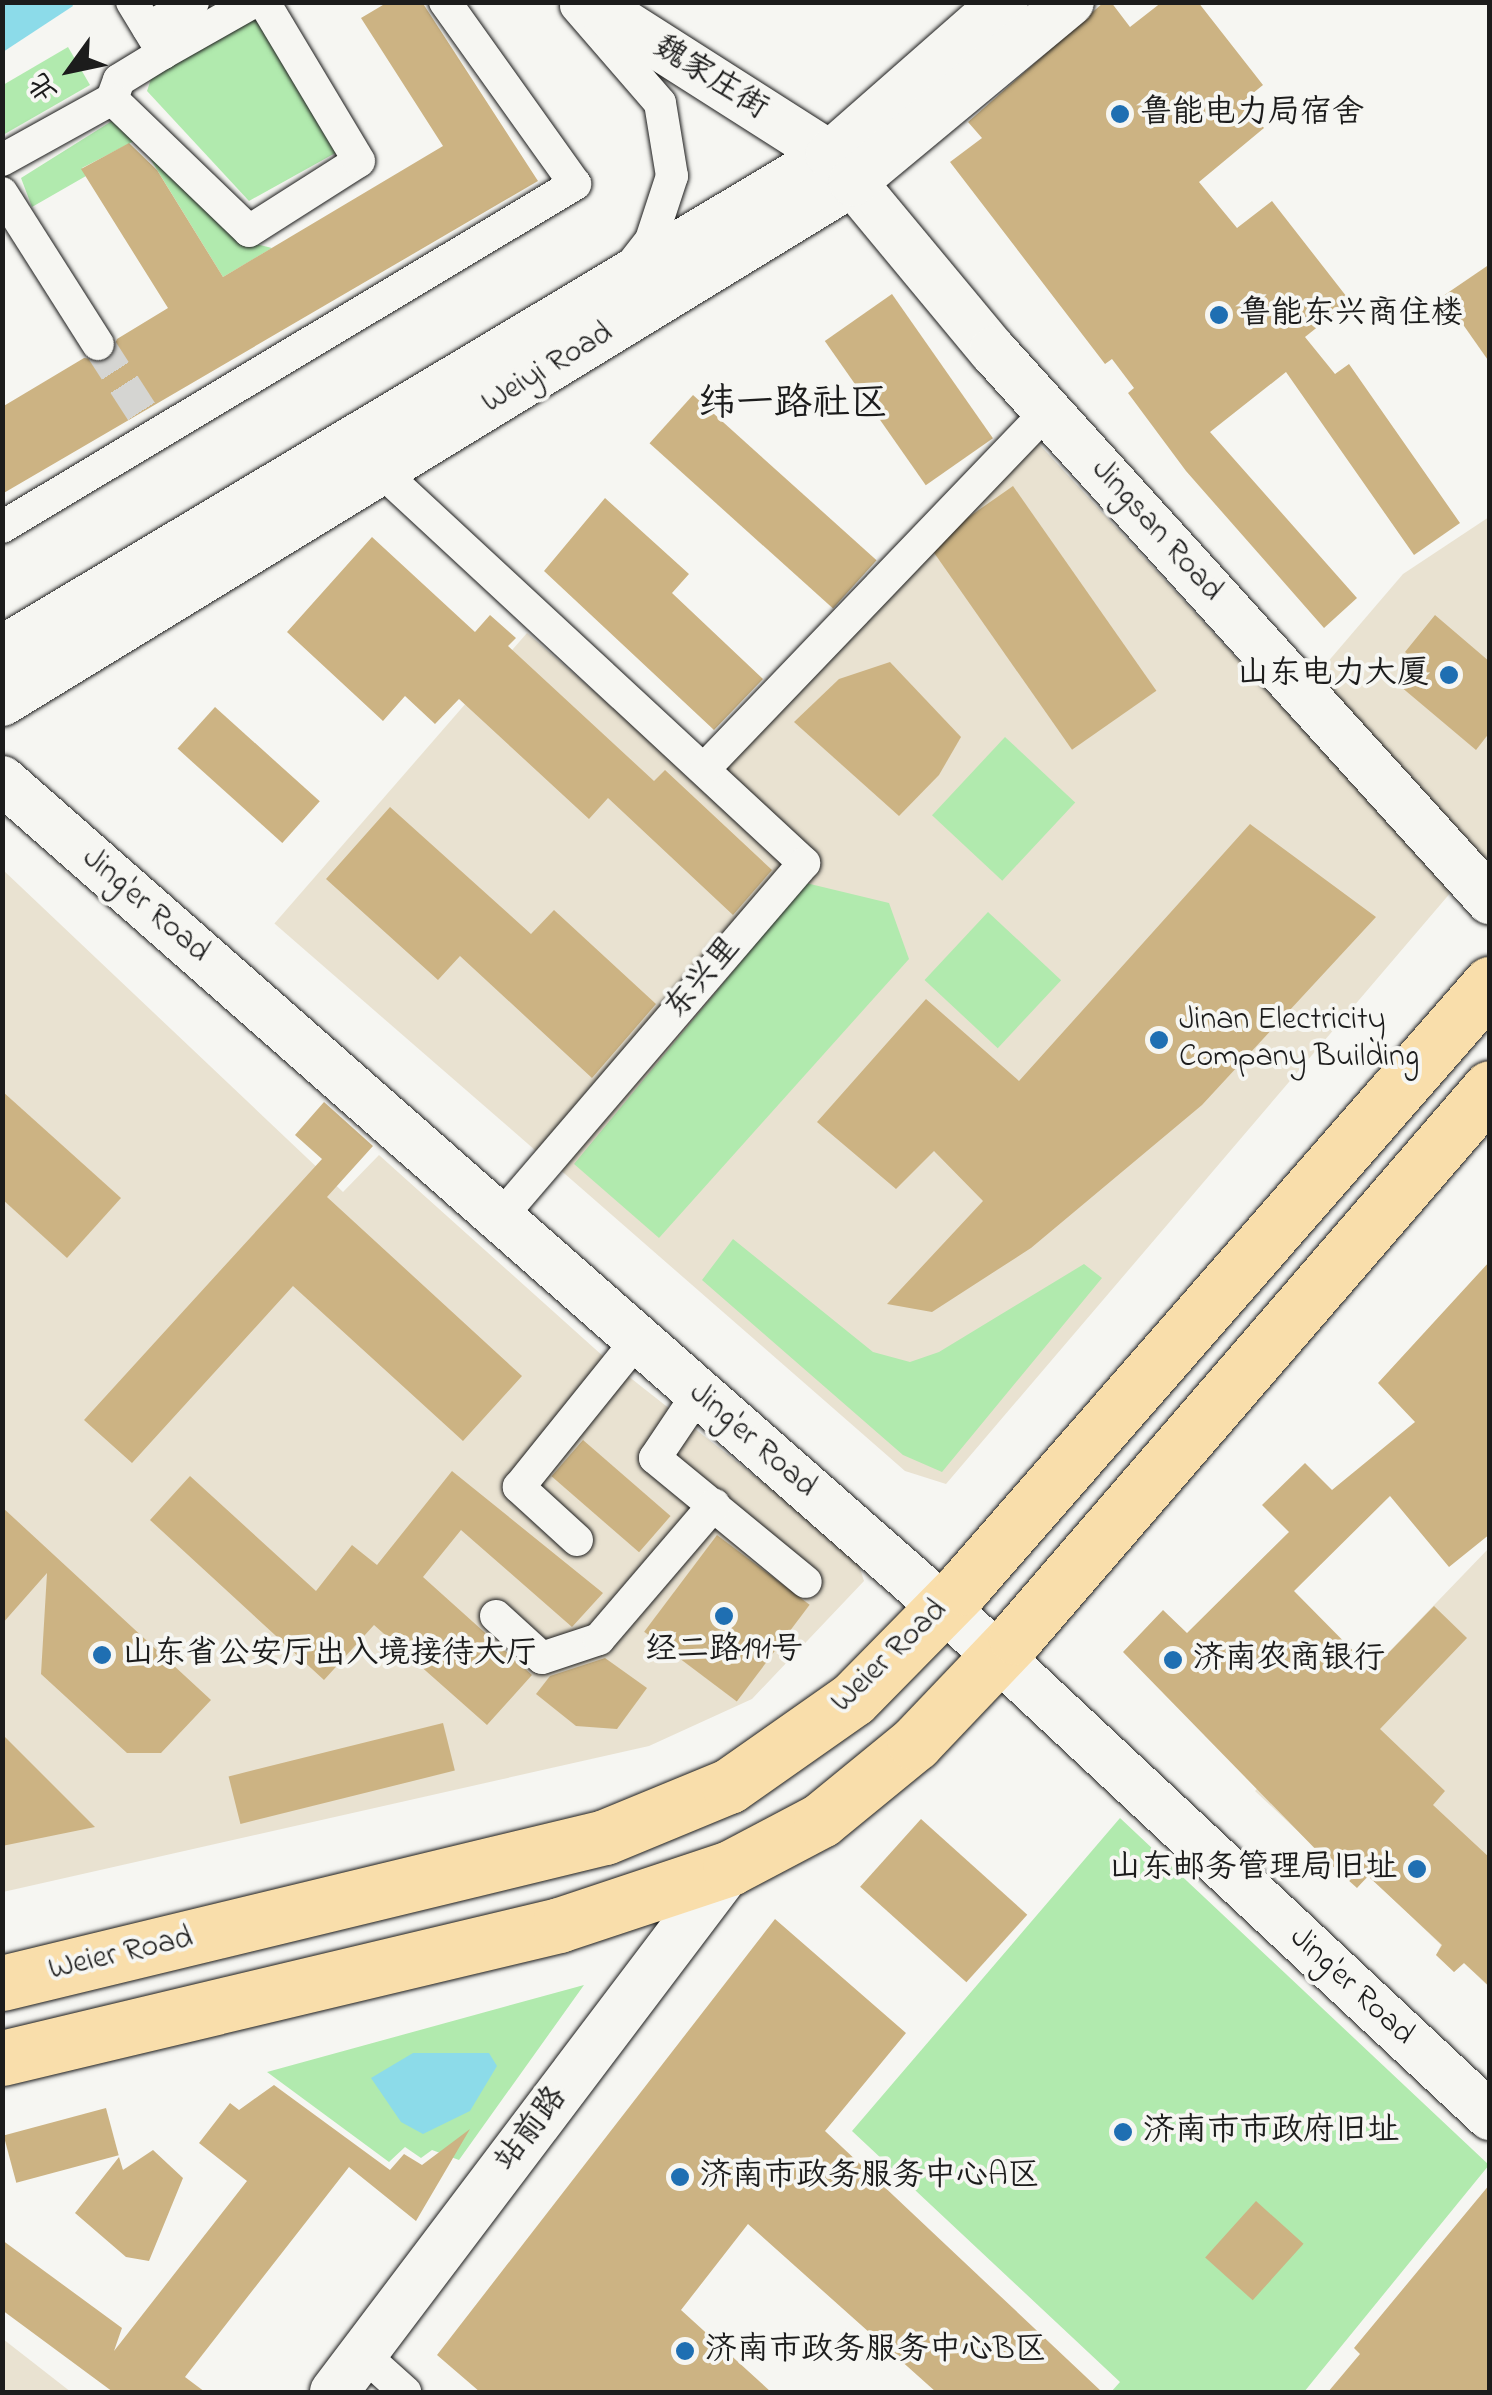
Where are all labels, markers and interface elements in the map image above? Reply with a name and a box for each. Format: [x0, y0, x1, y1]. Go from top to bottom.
north arrow [20, 20, 120, 120]
street label: 魏家庄街 [646, 29, 774, 129]
text: 北 [20, 64, 69, 110]
place label: 鲁能电力局宿舍 [1140, 95, 1364, 133]
marker: 鲁能电力局宿舍 [1109, 103, 1131, 125]
place label: 鲁能东兴商住楼 [1239, 296, 1463, 334]
marker: 鲁能东兴商住楼 [1208, 304, 1230, 326]
street label: Weiyi Road [476, 315, 620, 423]
district label: 纬一路社区 [698, 383, 888, 429]
street label: Jingsan Road [1082, 452, 1230, 610]
place label: 山东电力大厦 [1237, 656, 1429, 694]
marker: 山东电力大厦 [1438, 664, 1460, 686]
street label: Jing'er Road [73, 840, 217, 972]
street label: 东兴里 [658, 930, 750, 1028]
place label: Jinan Electricity Company Building [1179, 1003, 1419, 1078]
marker: Jinan Electricity Company Building [1148, 1029, 1170, 1051]
street label: Jing'er Road [680, 1375, 824, 1507]
street label: Weier Road [824, 1592, 956, 1722]
marker: 经二路191号 [713, 1605, 735, 1627]
place label: 经二路191号 [645, 1632, 803, 1670]
place label: 山东省公安厅出入境接待大厅 [122, 1636, 538, 1674]
place label: 济南农商银行 [1193, 1641, 1385, 1679]
marker: 山东省公安厅出入境接待大厅 [91, 1644, 113, 1666]
marker: 济南农商银行 [1162, 1649, 1184, 1671]
place label: 山东邮务管理局旧址 [1109, 1850, 1397, 1888]
marker: 山东邮务管理局旧址 [1406, 1858, 1428, 1880]
street label: Weier Road [45, 1920, 197, 1990]
street label: Jing'er Road [1281, 1920, 1421, 2054]
street label: 站前路 [488, 2080, 576, 2180]
place label: 济南市市政府旧址 [1143, 2113, 1399, 2151]
marker: 济南市市政府旧址 [1112, 2121, 1134, 2143]
place label: 济南市政务服务中心A区 [700, 2158, 1040, 2196]
marker: 济南市政务服务中心A区 [669, 2166, 691, 2188]
place label: 济南市政务服务中心B区 [705, 2332, 1047, 2370]
marker: 济南市政务服务中心B区 [674, 2340, 696, 2362]

